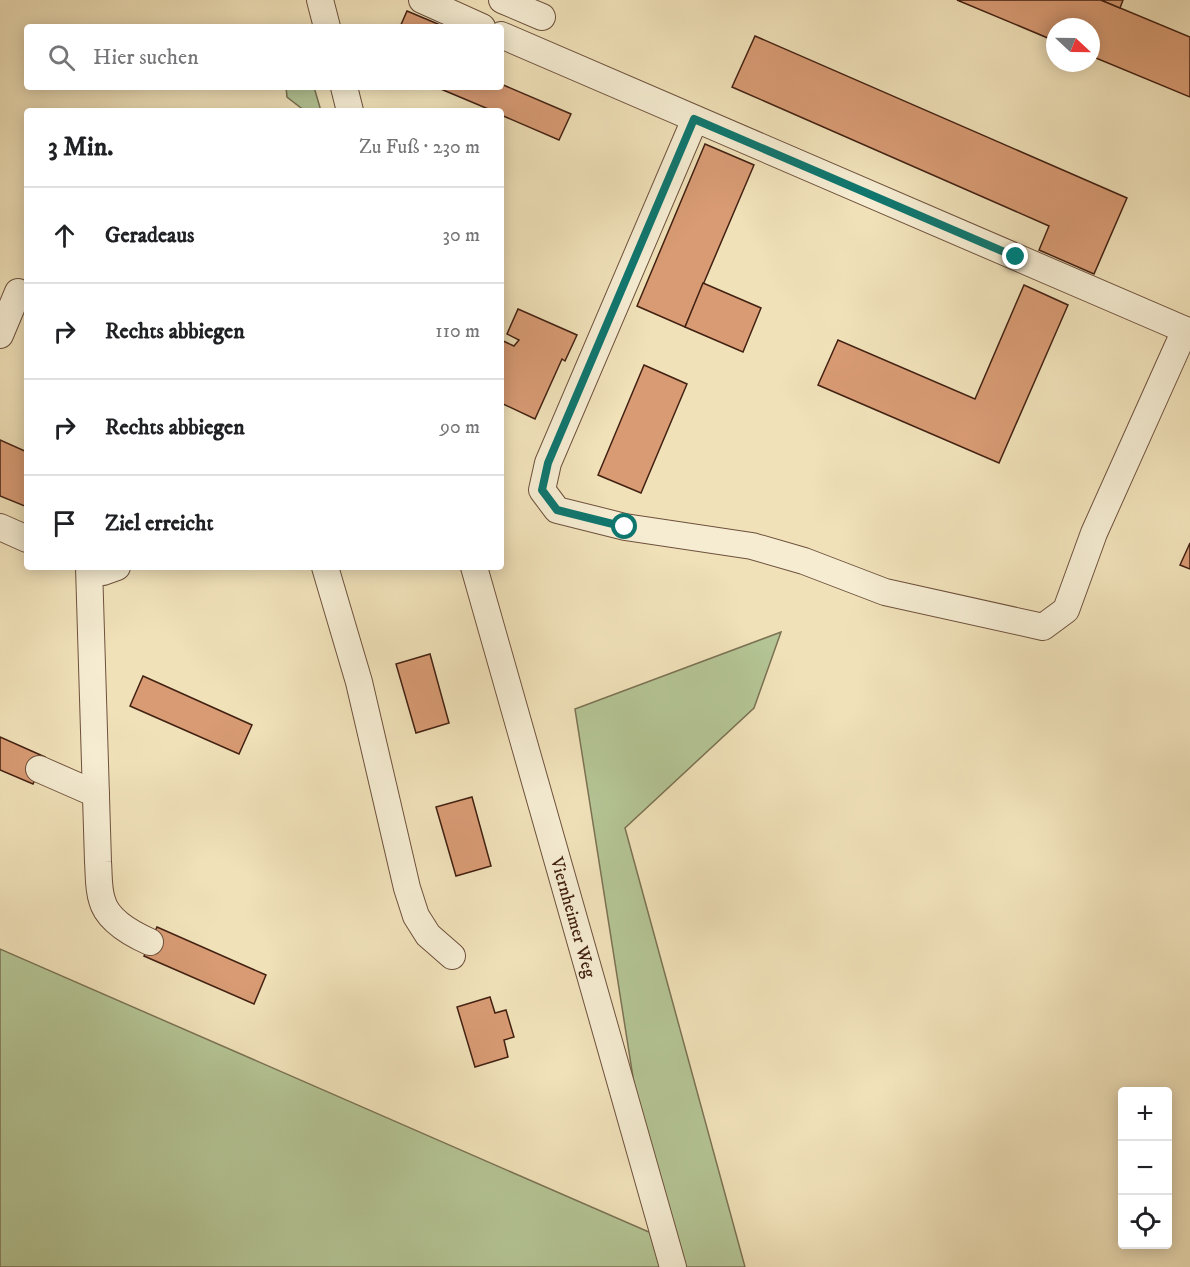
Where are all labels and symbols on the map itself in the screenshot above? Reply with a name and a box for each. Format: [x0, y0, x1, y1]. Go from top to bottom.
north arrow [1046, 18, 1100, 72]
route end [1002, 243, 1028, 269]
route start [611, 513, 637, 539]
street label: Viernheimer Weg [545, 854, 600, 980]

